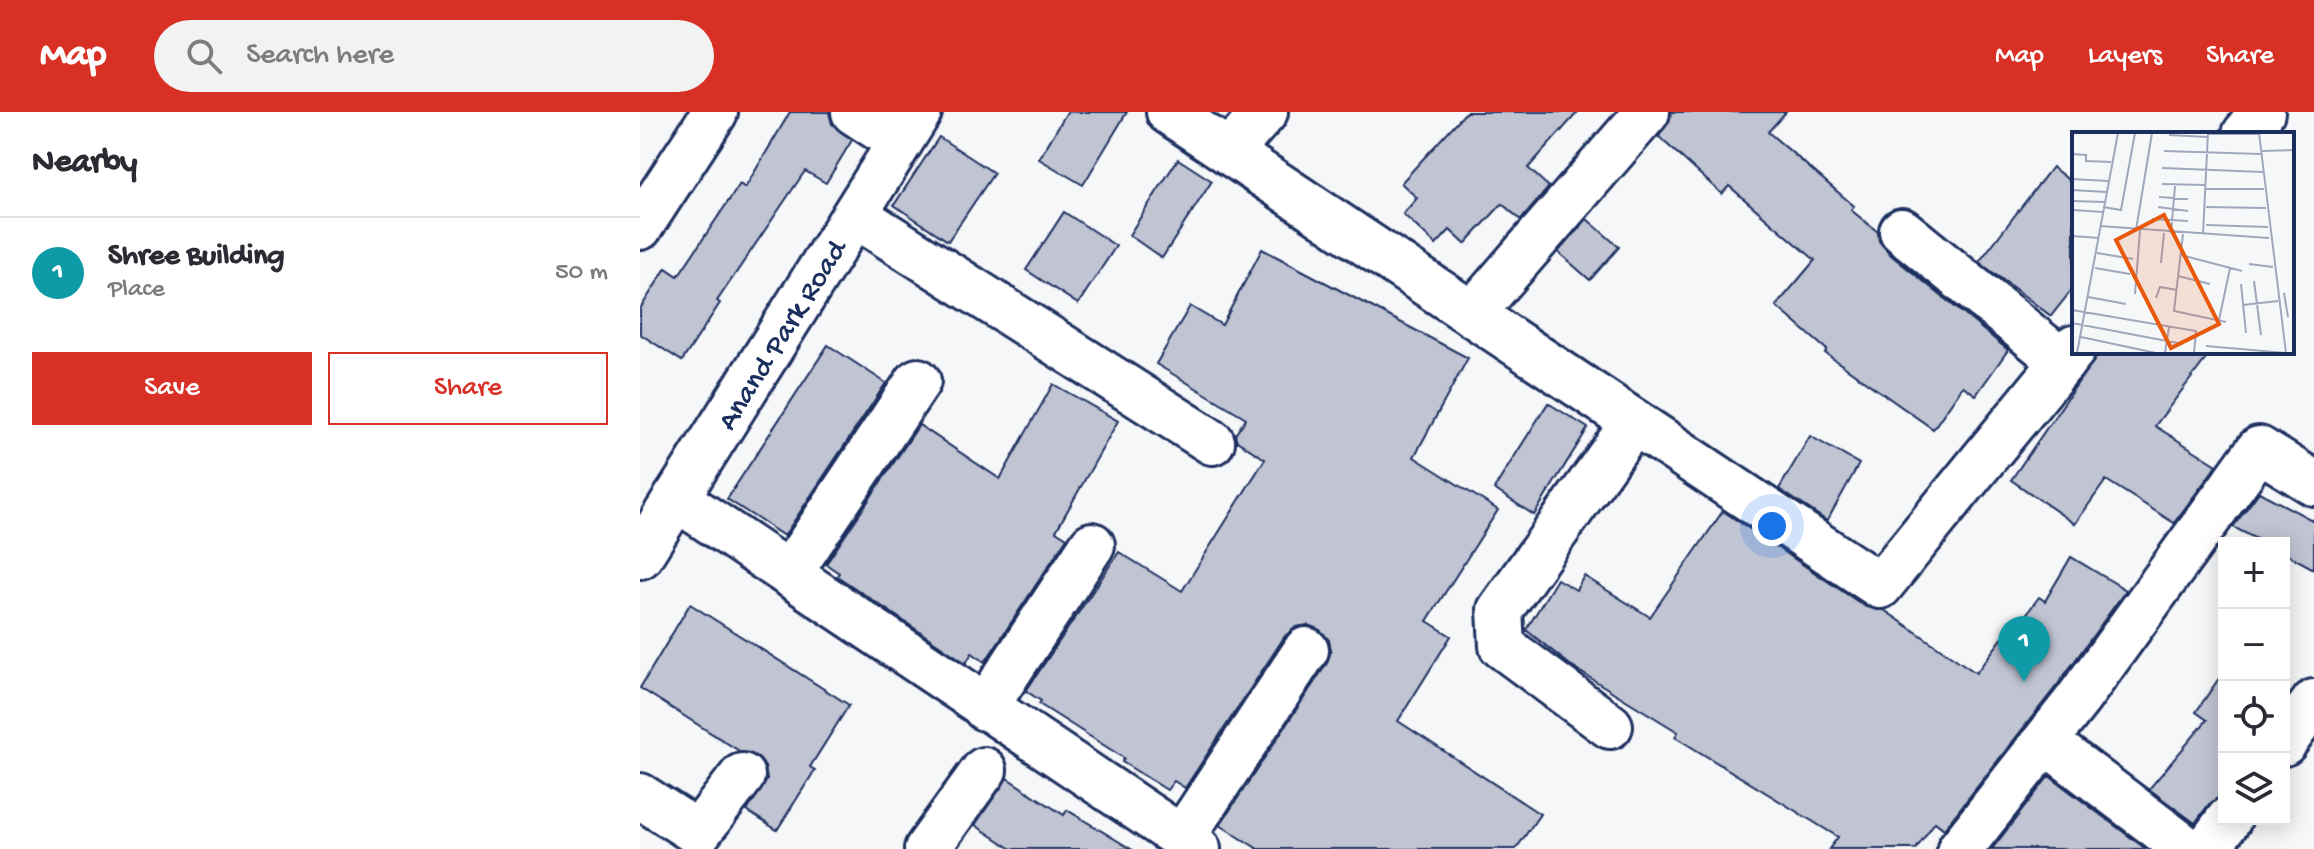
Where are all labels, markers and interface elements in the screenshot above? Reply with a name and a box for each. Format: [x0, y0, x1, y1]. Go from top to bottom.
search box [154, 20, 714, 92]
text: Map [40, 34, 106, 78]
icon: search [182, 34, 226, 78]
text: Search here [246, 39, 394, 74]
text: Map [1995, 40, 2044, 73]
text: Layers [2088, 40, 2162, 73]
text: Share [2206, 40, 2274, 73]
inset map [2072, 132, 2294, 354]
text: Nearby [32, 144, 137, 184]
street label: Anand Park Road [711, 233, 858, 438]
text: Shree Building [108, 240, 285, 275]
text: 1 [53, 258, 63, 289]
text: 50 m [555, 258, 608, 289]
text: Place [108, 275, 165, 306]
button: Save [32, 352, 312, 425]
button: Share [328, 352, 608, 425]
your location [1752, 506, 1792, 546]
map controls [2218, 537, 2290, 825]
button: + [2218, 537, 2290, 609]
button: − [2218, 609, 2290, 681]
pin: 1 [1998, 616, 2050, 682]
button: locate [2218, 681, 2290, 753]
button: layers [2218, 753, 2290, 825]

